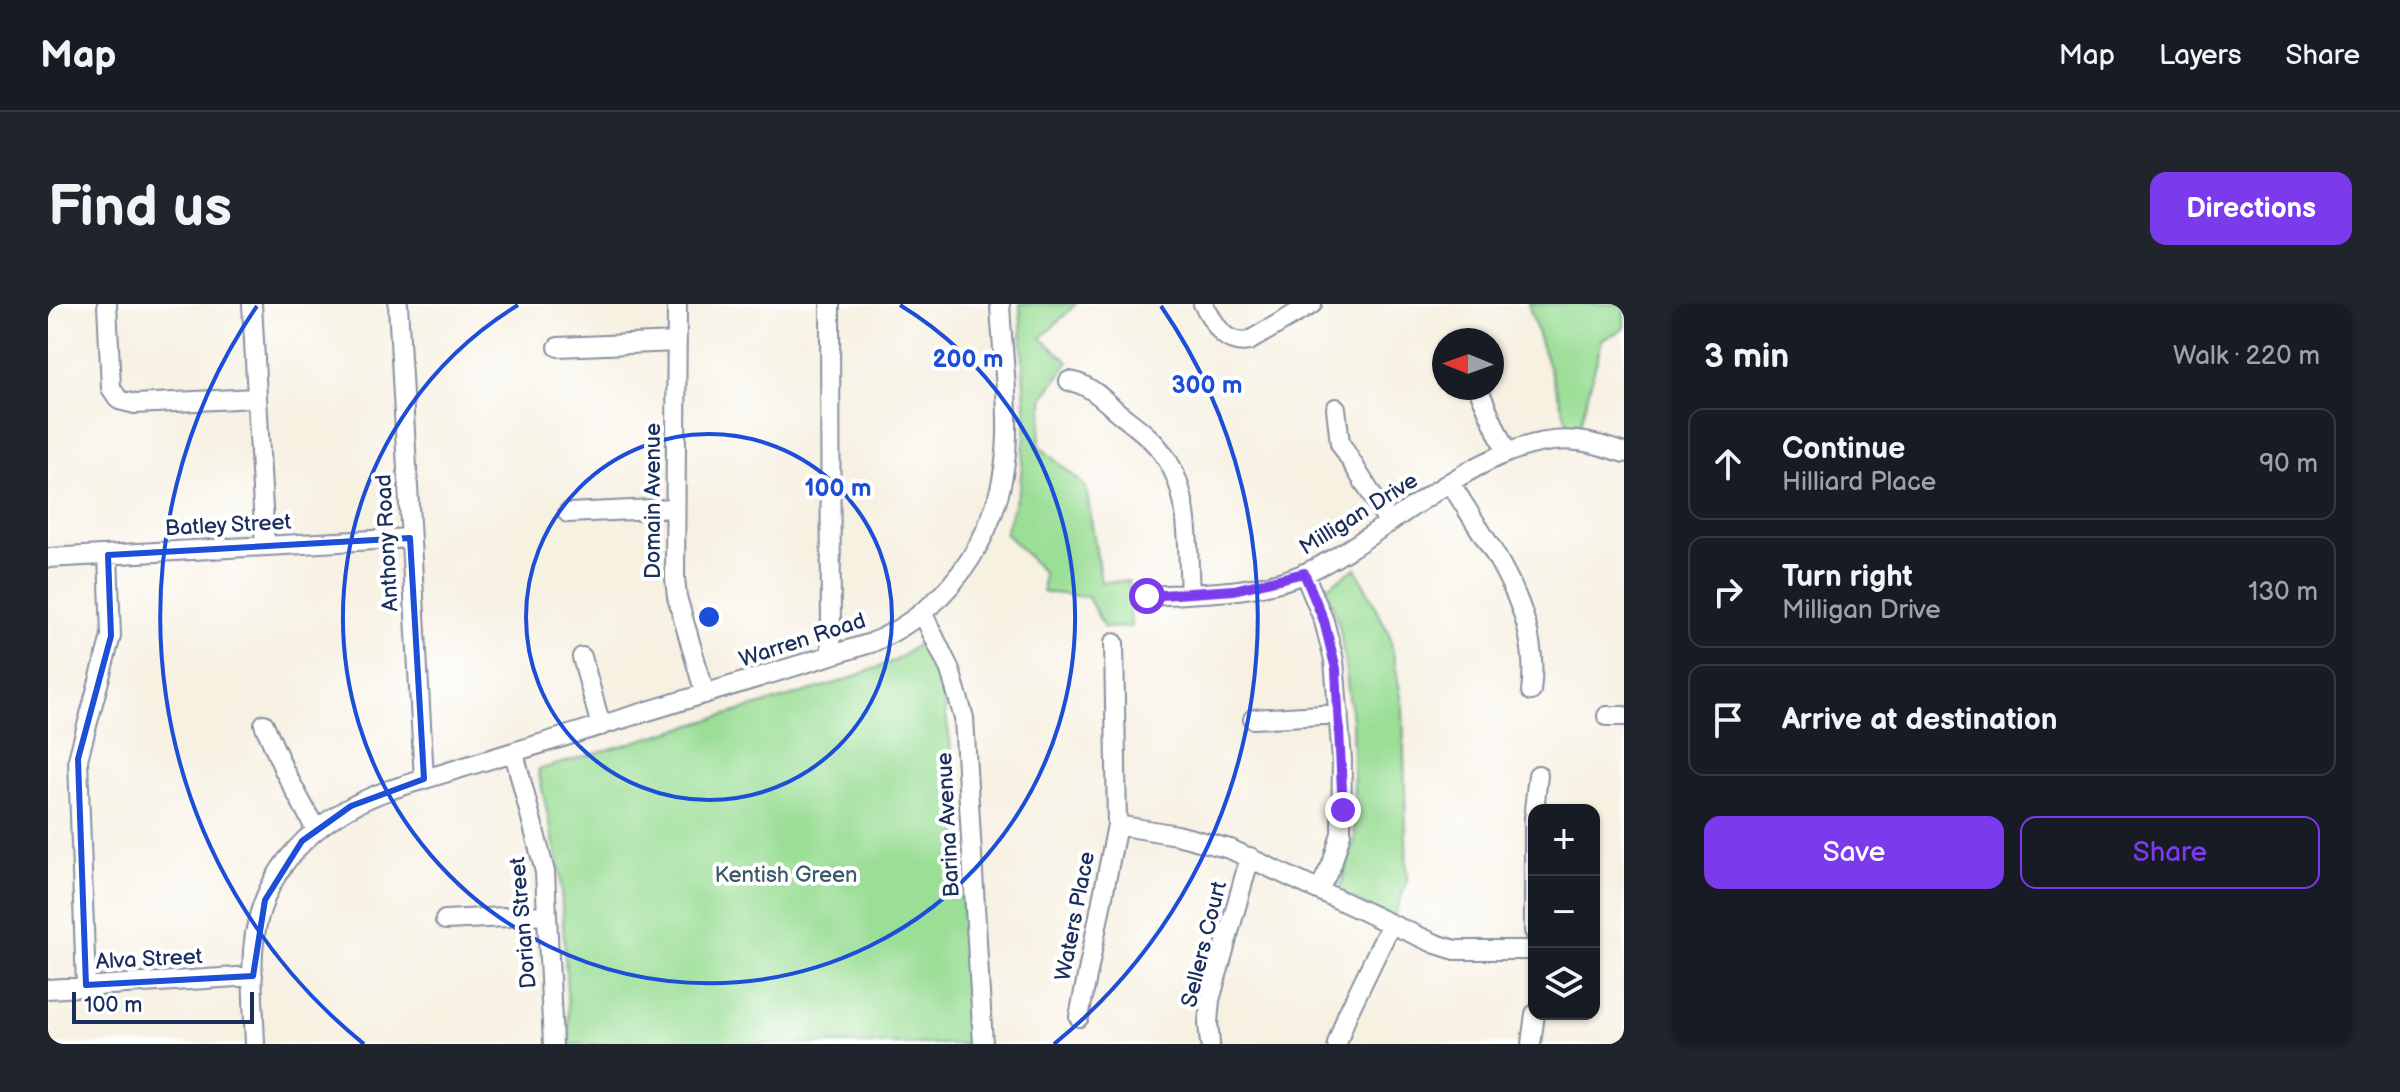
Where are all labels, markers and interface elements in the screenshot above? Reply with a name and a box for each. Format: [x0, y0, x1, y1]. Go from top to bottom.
text: Map [40, 33, 116, 78]
text: Map [2059, 39, 2115, 72]
text: Layers [2159, 39, 2242, 72]
text: Share [2286, 39, 2360, 72]
button: Directions [2150, 172, 2352, 245]
text: Find us [48, 175, 232, 242]
north arrow [1432, 328, 1504, 400]
text: 3 min [1704, 336, 1789, 377]
text: Walk · 220 m [2173, 341, 2320, 372]
text: 200 m [933, 345, 1003, 374]
text: 300 m [1172, 371, 1242, 400]
street label: Domain Avenue [640, 423, 667, 579]
text: Continue [1782, 431, 1905, 467]
icon: ahead [1706, 442, 1750, 486]
text: 90 m [2259, 449, 2318, 480]
street label: Milligan Drive [1295, 467, 1423, 561]
text: Hilliard Place [1782, 467, 1936, 498]
street label: Anthony Road [370, 474, 405, 612]
text: 100 m [805, 474, 871, 503]
street label: Batley Street [164, 509, 292, 542]
text: Turn right [1782, 559, 1913, 595]
icon: right [1706, 570, 1750, 614]
text: 130 m [2248, 577, 2318, 608]
route start [1129, 578, 1165, 614]
text: Milligan Drive [1782, 595, 1941, 626]
centre of rings [695, 603, 723, 631]
street label: Warren Road [736, 607, 869, 674]
icon: arrive [1706, 698, 1750, 742]
text: Arrive at destination [1782, 702, 2058, 738]
street label: Barina Avenue [931, 752, 966, 898]
route end [1325, 792, 1361, 828]
map controls [1528, 804, 1600, 1020]
button: + [1528, 804, 1600, 876]
button: Save [1704, 816, 2004, 889]
button: Share [2020, 816, 2320, 889]
street label: Waters Place [1050, 849, 1101, 983]
street label: Dorian Street [504, 856, 543, 990]
park label: Kentish Green [715, 862, 857, 889]
button: − [1528, 876, 1600, 948]
street label: Sellers Court [1176, 878, 1233, 1010]
street label: Alva Street [95, 943, 203, 976]
button: layers [1528, 948, 1600, 1020]
scale bar [72, 988, 254, 1024]
text: 100 m [84, 992, 143, 1019]

